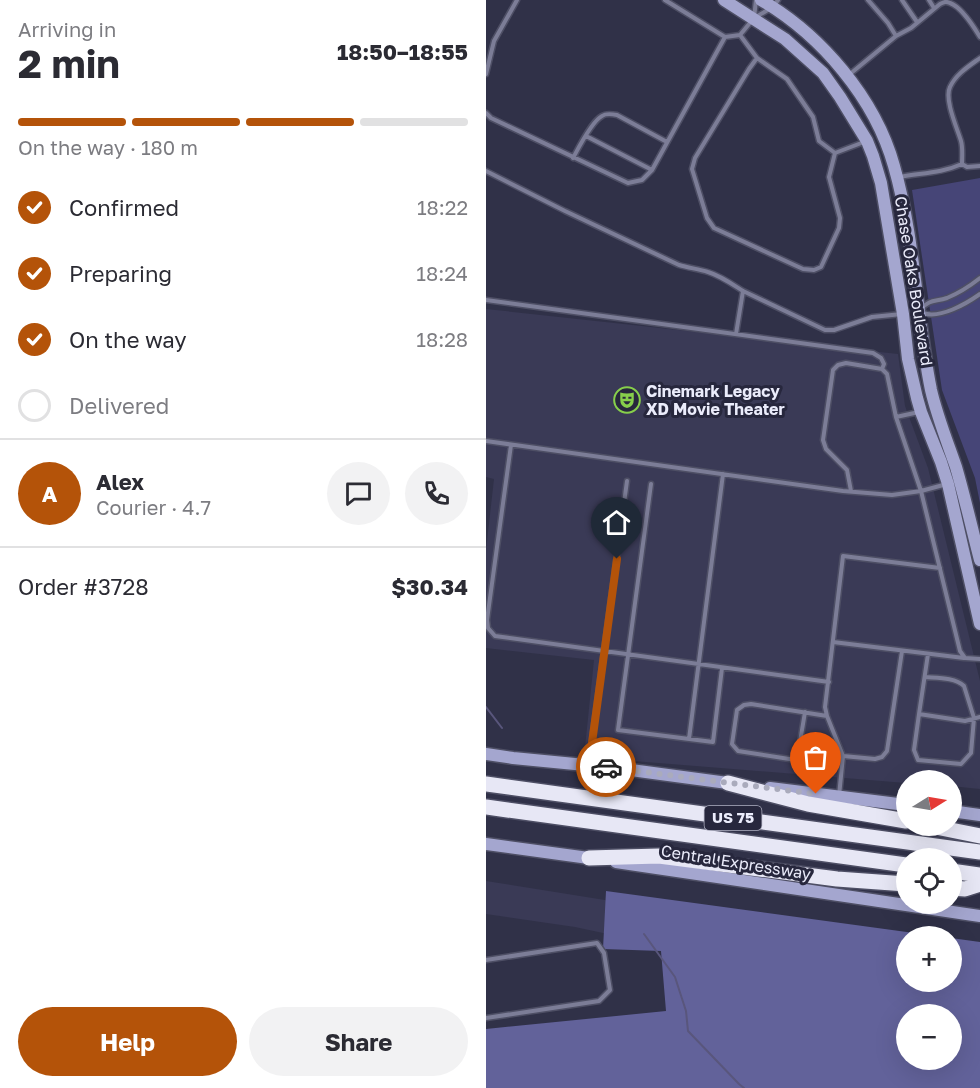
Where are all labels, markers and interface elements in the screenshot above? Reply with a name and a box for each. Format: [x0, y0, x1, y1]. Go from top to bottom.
text: Arriving in [18, 17, 116, 41]
text: 18:50–18:55 [337, 38, 468, 65]
text: 2 min [18, 40, 120, 87]
text: On the way · 180 m [18, 135, 198, 159]
icon: check [18, 191, 51, 224]
text: Confirmed [69, 194, 179, 221]
text: 18:22 [417, 195, 468, 219]
street label: Chase Oaks Boulevard [891, 195, 937, 367]
icon: check [18, 257, 51, 290]
text: Preparing [69, 260, 172, 287]
text: 18:24 [416, 261, 468, 285]
icon: check [18, 323, 51, 356]
text: On the way [69, 326, 187, 353]
text: 18:28 [416, 327, 468, 351]
place label: Cinemark Legacy XD Movie Theater [646, 381, 785, 419]
theatre icon: Cinemark Legacy XD Movie Theater [612, 385, 642, 415]
text: Delivered [69, 392, 169, 419]
button: chat [327, 462, 390, 525]
button: phone [405, 462, 468, 525]
text: Alex [96, 468, 144, 495]
text: A [42, 480, 57, 507]
text: Courier · 4.7 [96, 495, 211, 519]
pin [591, 497, 642, 559]
icon: home [600, 506, 633, 539]
text: Order #3728 [18, 573, 149, 600]
text: $30.34 [391, 573, 468, 600]
pin [790, 732, 841, 794]
courier [576, 737, 636, 797]
icon: bag [799, 741, 832, 774]
icon: car [590, 751, 623, 784]
north arrow [896, 770, 962, 836]
map controls [896, 770, 962, 1070]
road number: US 75 [704, 806, 762, 830]
street label: Central Expressway [660, 840, 812, 884]
button: locate [896, 848, 962, 914]
button: + [896, 926, 962, 992]
button: − [896, 1004, 962, 1070]
button: Help [18, 1007, 237, 1076]
button: Share [249, 1007, 468, 1076]

